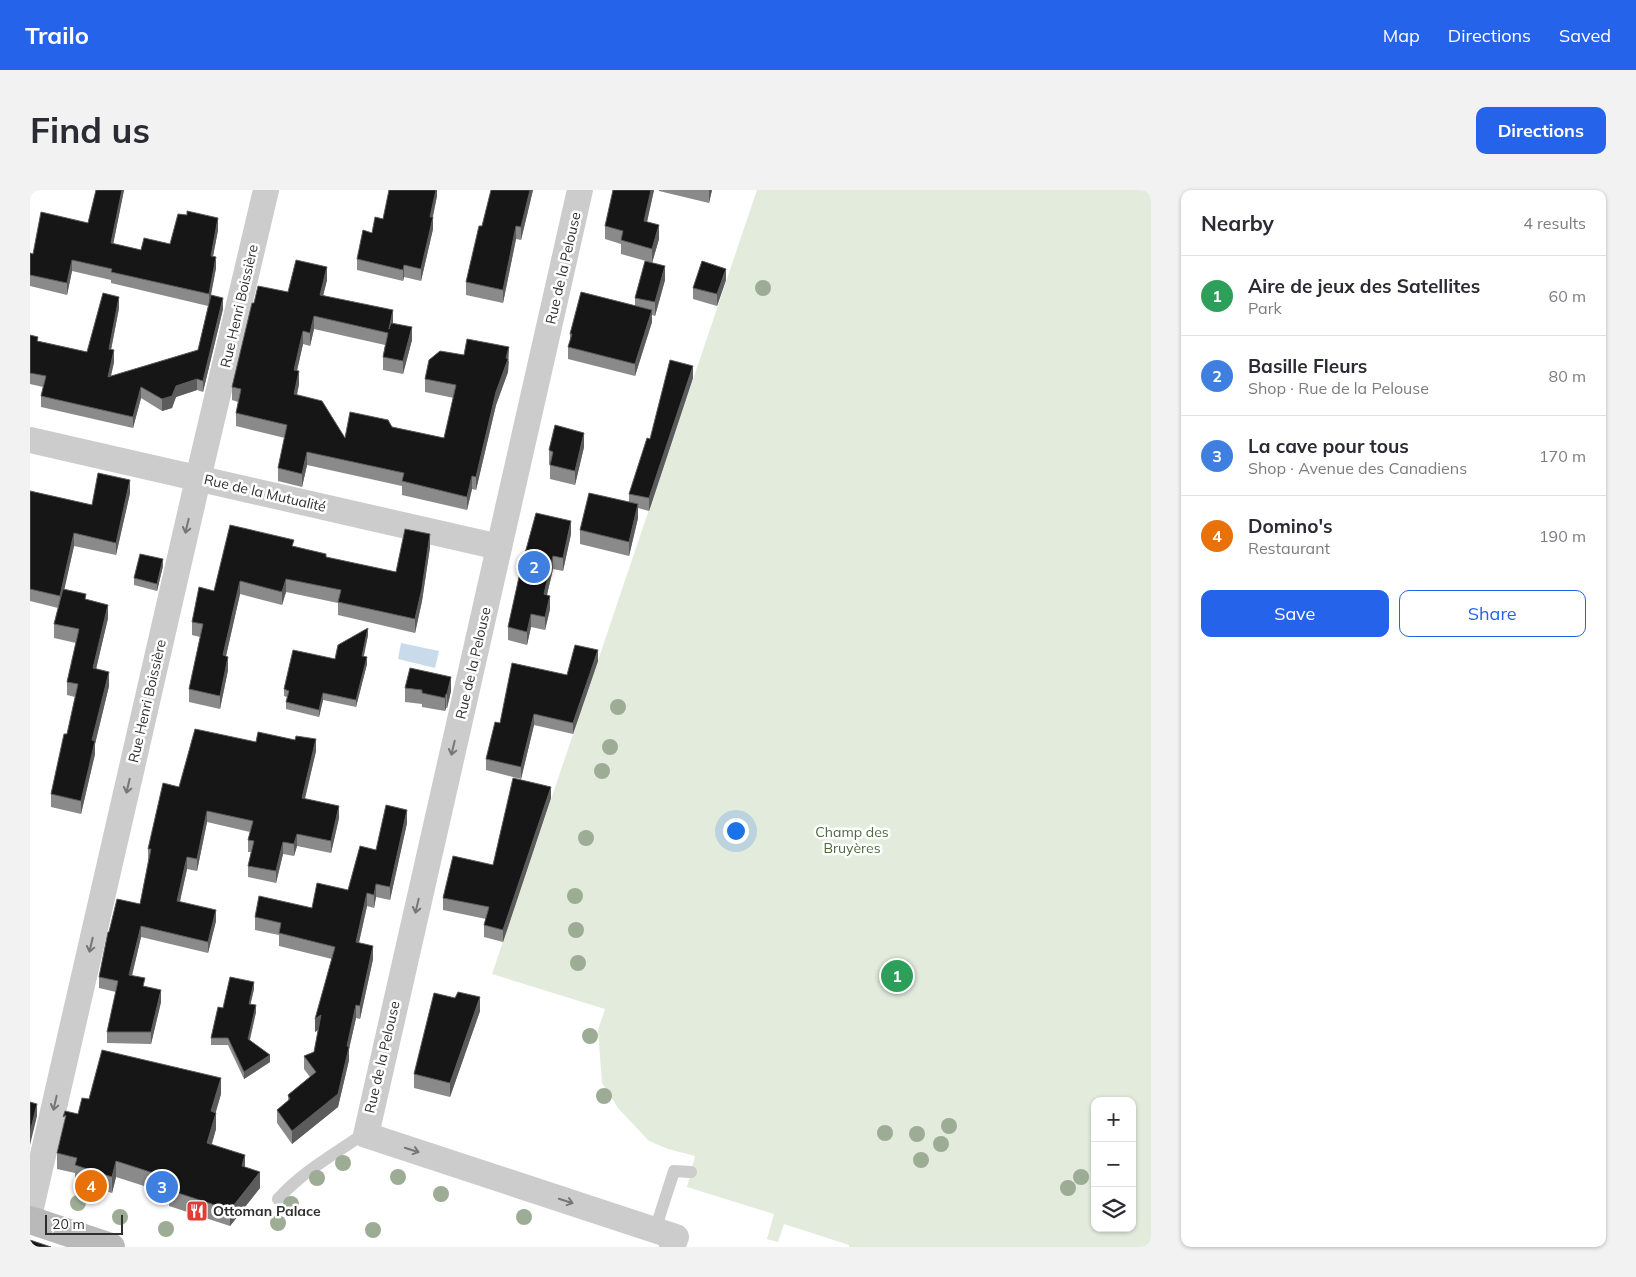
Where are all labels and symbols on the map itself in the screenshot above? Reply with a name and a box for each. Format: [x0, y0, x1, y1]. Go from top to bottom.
street label: Rue de la Pelouse [541, 210, 585, 326]
street label: Rue Henri Boissière [216, 243, 262, 369]
street label: Rue de la Mutualité [202, 470, 328, 516]
one-way arrow [182, 517, 191, 533]
pin: 2 [518, 548, 550, 586]
street label: Rue de la Pelouse [451, 605, 495, 721]
street label: Rue Henri Boissière [124, 638, 170, 764]
one-way arrow [448, 740, 457, 756]
one-way arrow [123, 778, 132, 794]
your location [723, 818, 749, 844]
park label: Champ des Bruyères [815, 823, 889, 857]
one-way arrow [412, 898, 421, 914]
one-way arrow [86, 936, 95, 952]
pin: 1 [881, 957, 913, 995]
street label: Rue de la Pelouse [360, 999, 404, 1115]
one-way arrow [50, 1095, 59, 1111]
one-way arrow [404, 1146, 420, 1156]
pin: 4 [75, 1167, 107, 1205]
pin: 3 [146, 1168, 178, 1206]
one-way arrow [558, 1197, 574, 1206]
restaurant icon: Ottoman Palace [185, 1199, 209, 1223]
place label: Ottoman Palace [213, 1202, 321, 1220]
scale bar [45, 1212, 122, 1235]

